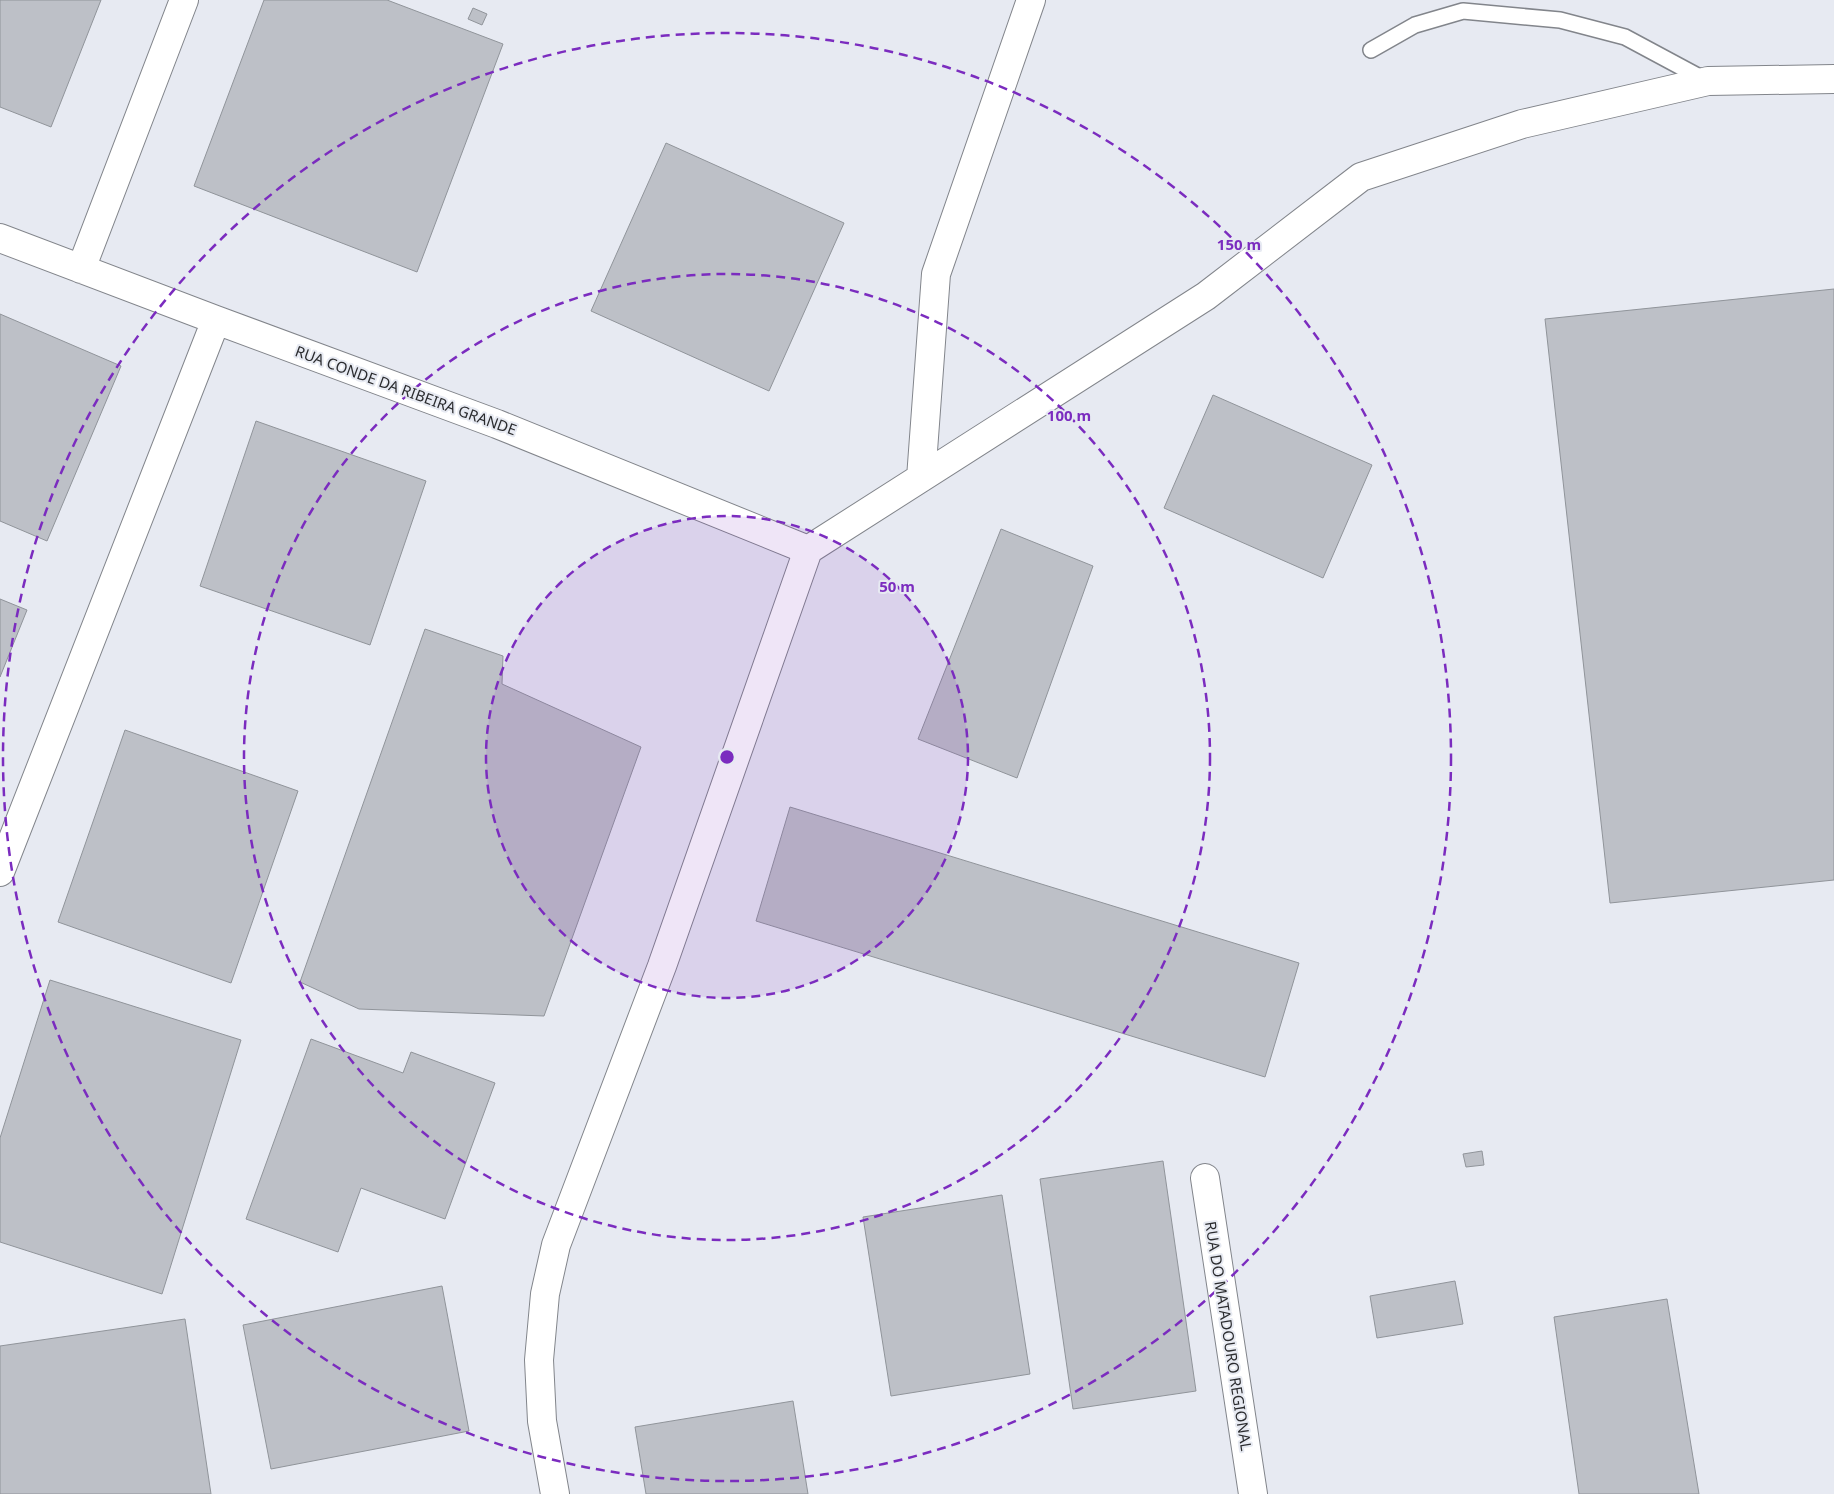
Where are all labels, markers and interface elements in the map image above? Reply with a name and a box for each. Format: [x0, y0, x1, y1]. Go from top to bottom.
text: 150 m [1217, 234, 1261, 254]
street label: RUA CONDE DA RIBEIRA GRANDE [293, 341, 519, 439]
text: 100 m [1047, 405, 1091, 425]
text: 50 m [879, 576, 915, 596]
centre of rings [718, 748, 736, 766]
street label: RUA DO MATADOURO REGIONAL [1201, 1220, 1257, 1452]

